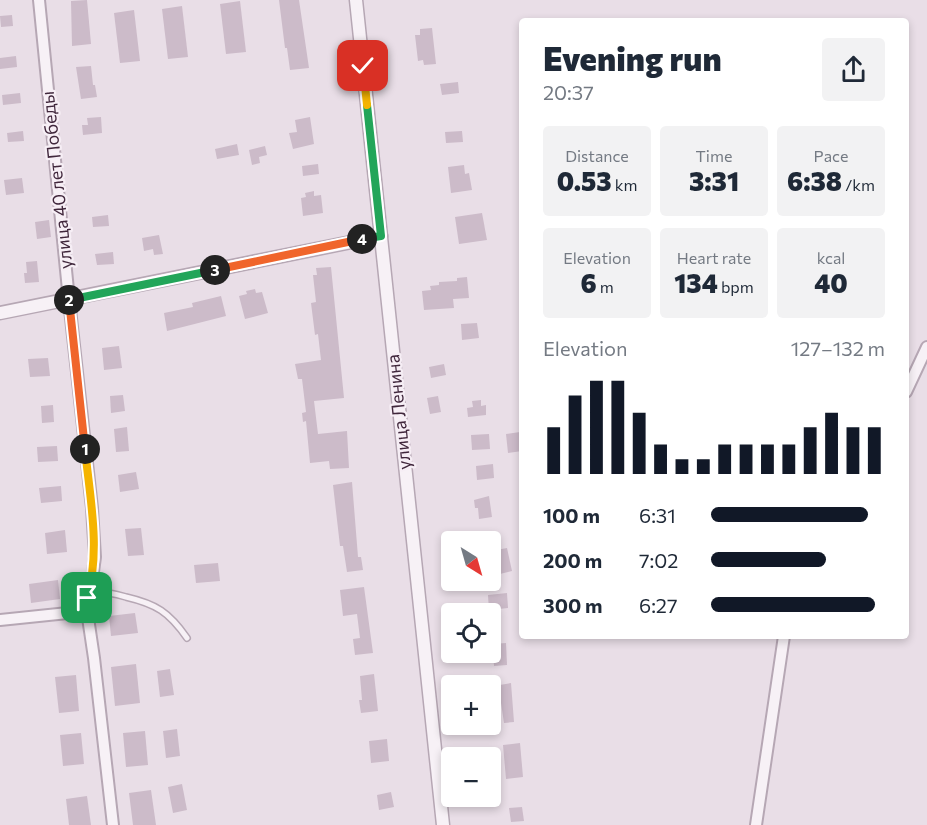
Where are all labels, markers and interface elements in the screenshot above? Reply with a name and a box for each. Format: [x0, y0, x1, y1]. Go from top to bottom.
text: Evening run [543, 37, 722, 78]
button: share [822, 38, 885, 101]
pin [337, 40, 388, 91]
icon: check [346, 49, 379, 82]
text: 20:37 [543, 80, 594, 104]
street label: улица 40 лет Победы [36, 90, 76, 270]
text: Distance [565, 146, 629, 165]
text: Time [696, 146, 732, 165]
text: Pace [814, 146, 848, 165]
text: 0.53 [557, 165, 612, 196]
text: 3:31 [689, 165, 739, 196]
text: 6:38 [787, 165, 842, 196]
text: km [612, 175, 637, 194]
text: /km [842, 175, 875, 194]
pin: 4 [347, 224, 377, 254]
text: 4 [357, 229, 367, 248]
text: Elevation [563, 248, 631, 267]
text: Heart rate [677, 248, 751, 267]
text: kcal [817, 248, 845, 267]
pin: 3 [200, 255, 230, 285]
text: 3 [210, 260, 220, 279]
text: 6 [580, 267, 597, 298]
text: 134 [674, 267, 718, 298]
text: 40 [814, 267, 848, 298]
text: m [597, 277, 614, 296]
text: bpm [718, 277, 754, 296]
pin: 2 [54, 285, 84, 315]
text: 2 [64, 290, 74, 309]
text: Elevation [543, 336, 628, 360]
text: 127–132 m [791, 336, 885, 360]
street label: улица Ленина [381, 353, 415, 471]
pin: 1 [70, 434, 100, 464]
text: 1 [81, 439, 89, 458]
text: 100 m [543, 503, 600, 527]
text: 6:31 [639, 503, 676, 527]
north arrow [441, 531, 501, 591]
map controls [441, 531, 501, 807]
text: 200 m [543, 548, 602, 572]
text: 7:02 [639, 548, 678, 572]
pin [61, 572, 112, 623]
icon: arrive [70, 581, 103, 614]
text: 300 m [543, 593, 603, 617]
text: 6:27 [639, 593, 677, 617]
button: locate [441, 603, 501, 663]
button: + [441, 675, 501, 735]
button: − [441, 747, 501, 807]

